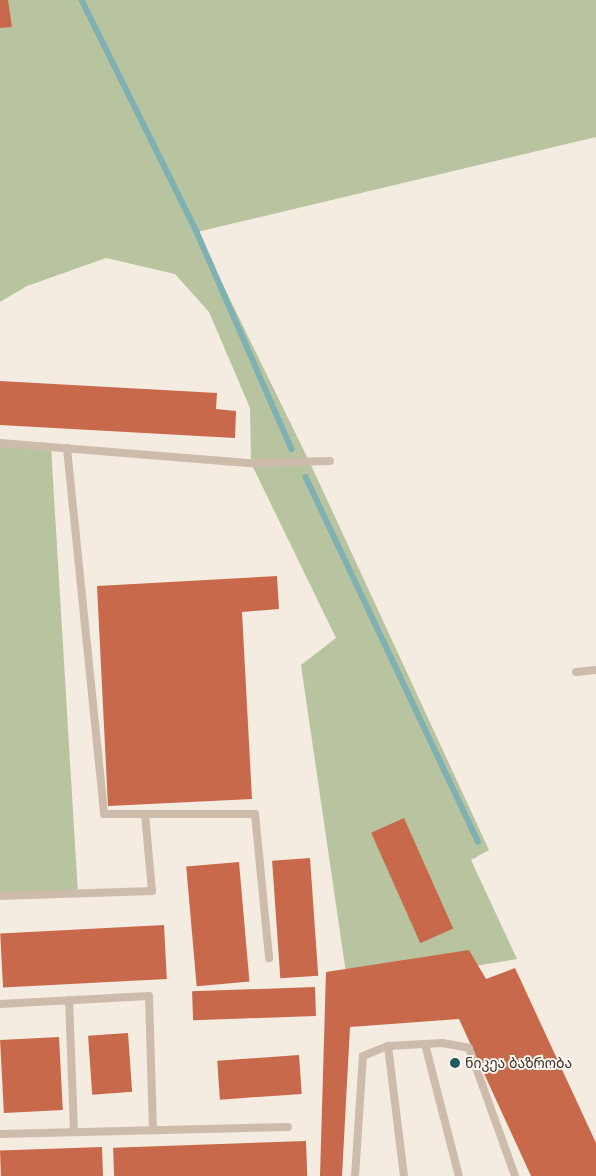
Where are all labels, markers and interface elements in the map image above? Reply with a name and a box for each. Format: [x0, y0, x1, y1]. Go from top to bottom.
place label: ნიკეა ბაზრობა [465, 1055, 572, 1071]
marker: ნიკეა ბაზრობა [449, 1057, 461, 1069]

